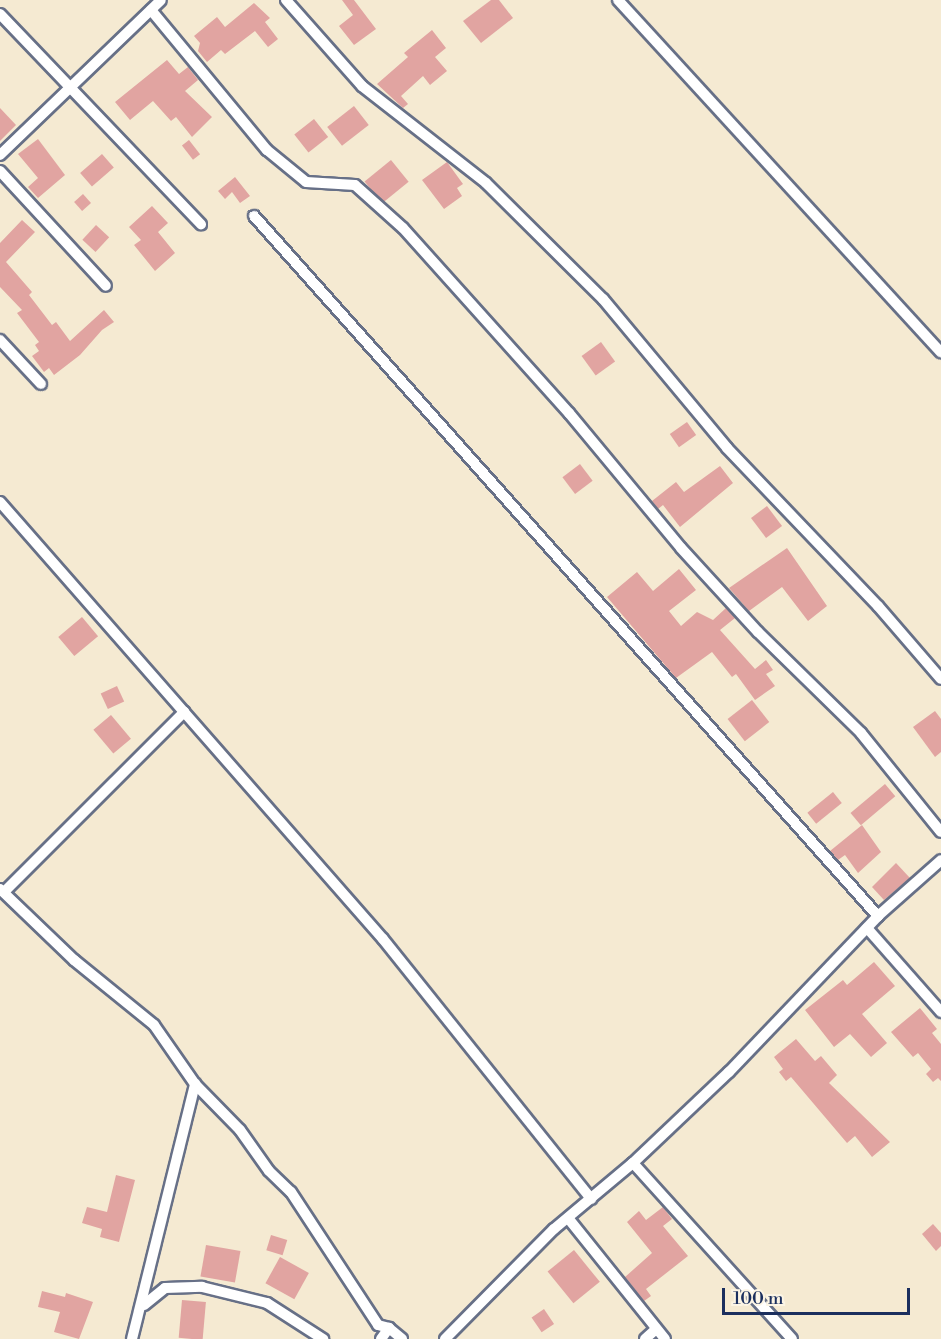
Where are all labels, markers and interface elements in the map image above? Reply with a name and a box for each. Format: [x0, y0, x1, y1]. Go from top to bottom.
scale bar [725, 1276, 912, 1314]
text: 100 m [733, 1287, 784, 1310]

